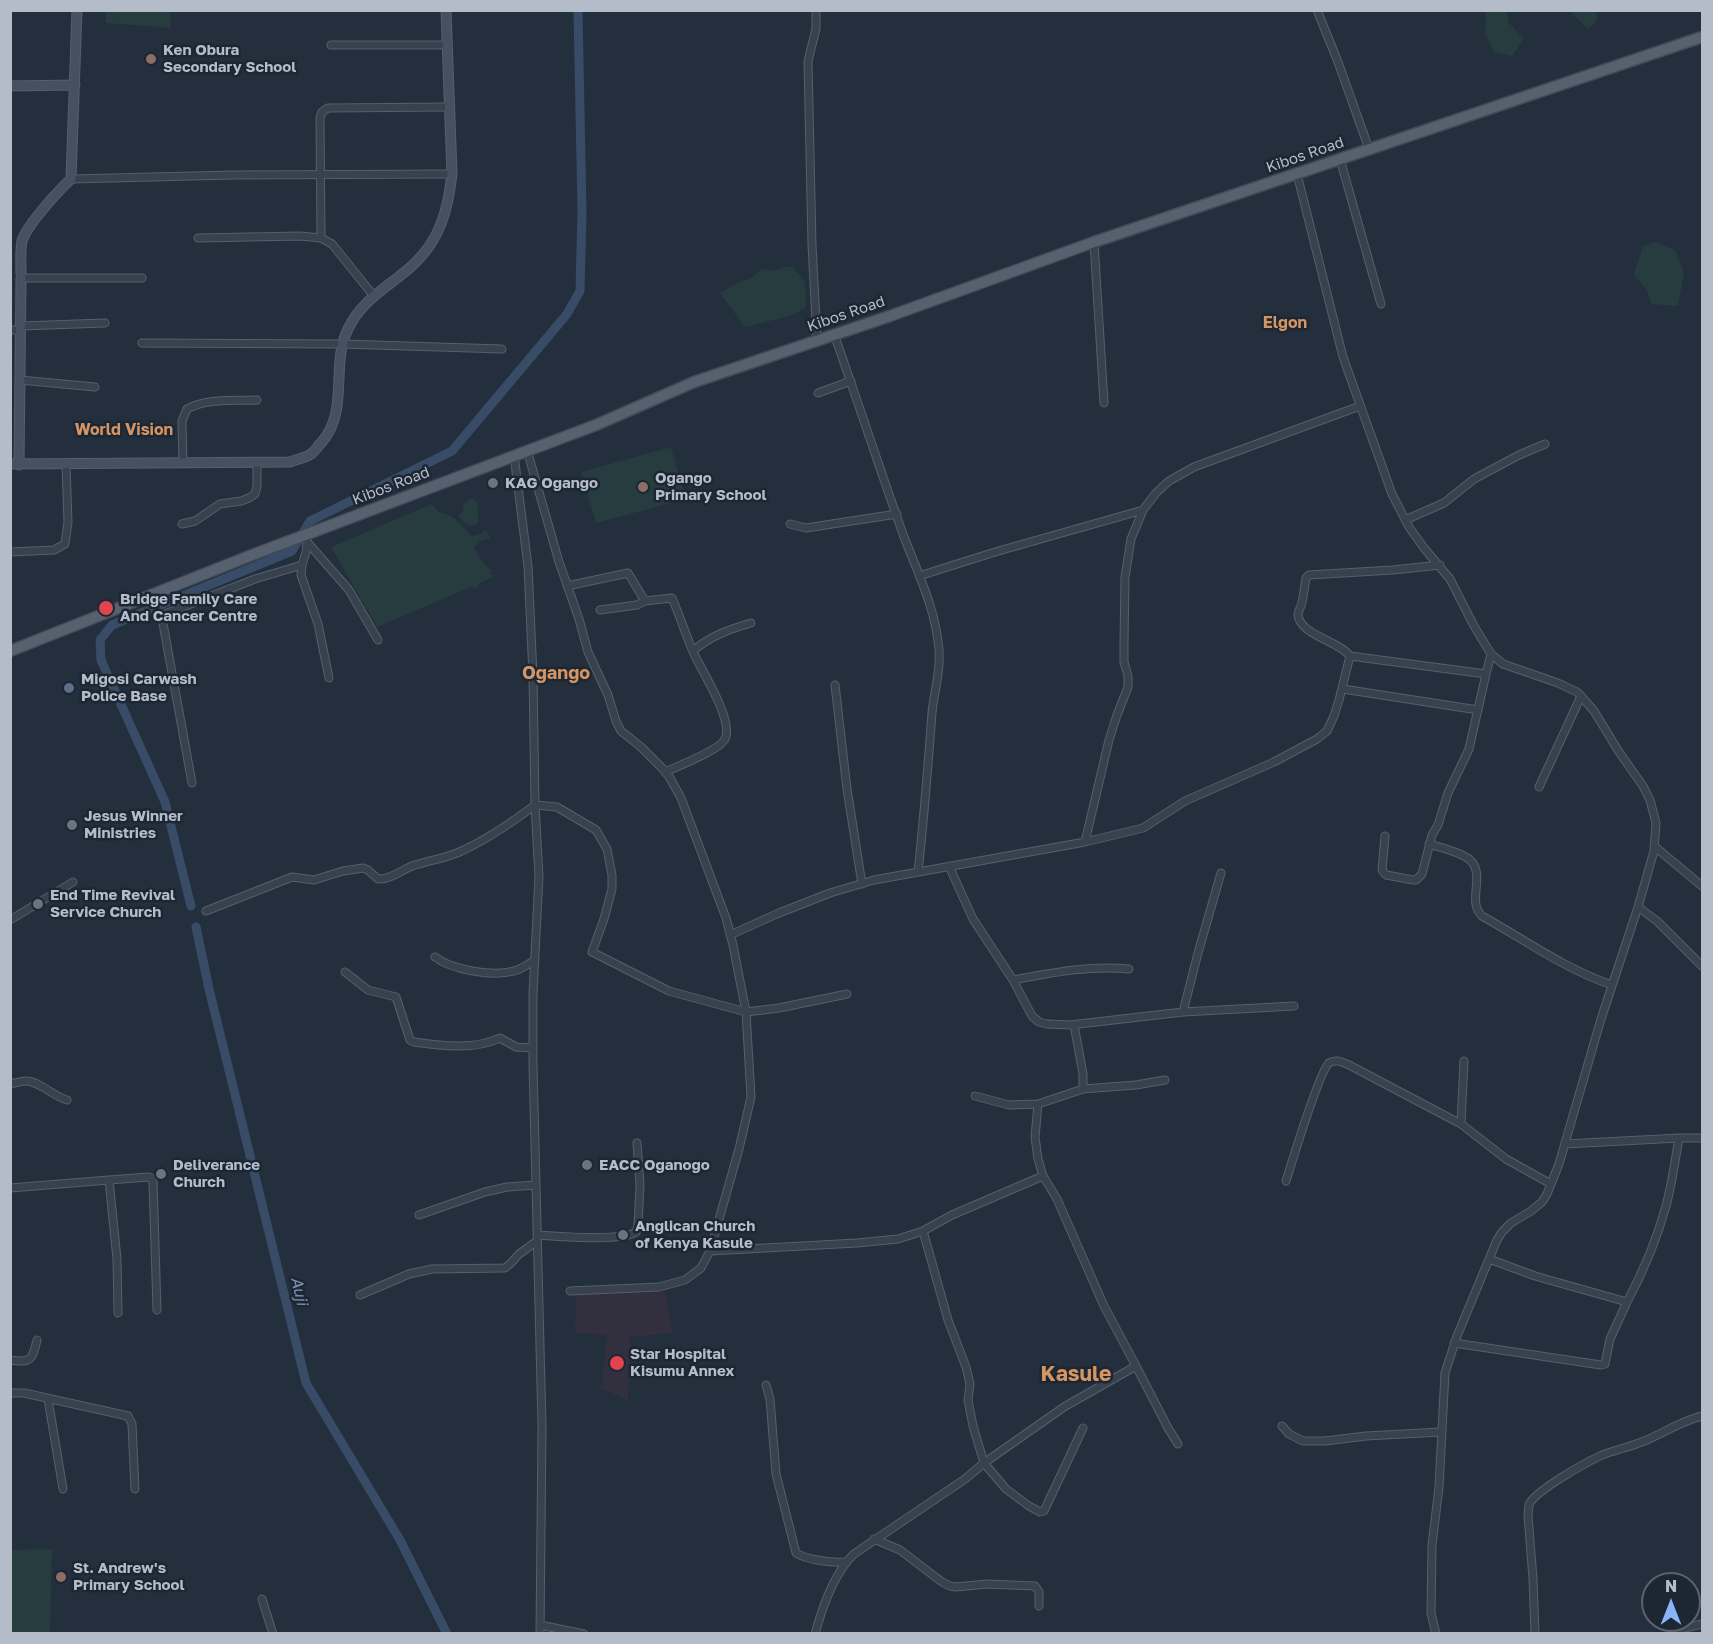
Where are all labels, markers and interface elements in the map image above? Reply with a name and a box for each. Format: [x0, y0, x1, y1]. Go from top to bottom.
place label: Ken Obura Secondary School [163, 41, 296, 76]
marker: Ken Obura Secondary School [144, 52, 158, 66]
street label: Kibos Road [1264, 133, 1346, 177]
street label: Kibos Road [805, 292, 887, 336]
district label: Elgon [1263, 313, 1307, 333]
district label: World Vision [75, 420, 173, 440]
street label: Kibos Road [350, 463, 432, 509]
place label: Ogango Primary School [655, 469, 767, 504]
place label: KAG Ogango [505, 474, 598, 492]
marker: KAG Ogango [486, 476, 500, 490]
marker: Ogango Primary School [636, 480, 650, 494]
place label: Bridge Family Care And Cancer Centre [120, 590, 257, 625]
marker: Bridge Family Care And Cancer Centre [97, 599, 115, 617]
district label: Ogango [522, 662, 590, 684]
place label: Migosi Carwash Police Base [81, 670, 197, 705]
marker: Migosi Carwash Police Base [62, 681, 76, 695]
place label: Jesus Winner Ministries [84, 807, 183, 842]
marker: Jesus Winner Ministries [65, 818, 79, 832]
place label: End Time Revival Service Church [50, 886, 175, 921]
marker: End Time Revival Service Church [31, 897, 45, 911]
place label: Deliverance Church [173, 1156, 260, 1191]
place label: EACC Oganogo [599, 1156, 710, 1174]
marker: EACC Oganogo [580, 1158, 594, 1172]
marker: Deliverance Church [154, 1167, 168, 1181]
place label: Anglican Church of Kenya Kasule [635, 1217, 755, 1252]
marker: Anglican Church of Kenya Kasule [616, 1228, 630, 1242]
water label: Auji [286, 1275, 312, 1307]
place label: Star Hospital Kisumu Annex [630, 1345, 734, 1380]
marker: Star Hospital Kisumu Annex [608, 1354, 626, 1372]
district label: Kasule [1041, 1361, 1111, 1387]
place label: St. Andrew's Primary School [73, 1559, 185, 1594]
marker: St. Andrew's Primary School [54, 1570, 68, 1584]
north arrow [1641, 1572, 1701, 1632]
text: N [1665, 1576, 1677, 1596]

